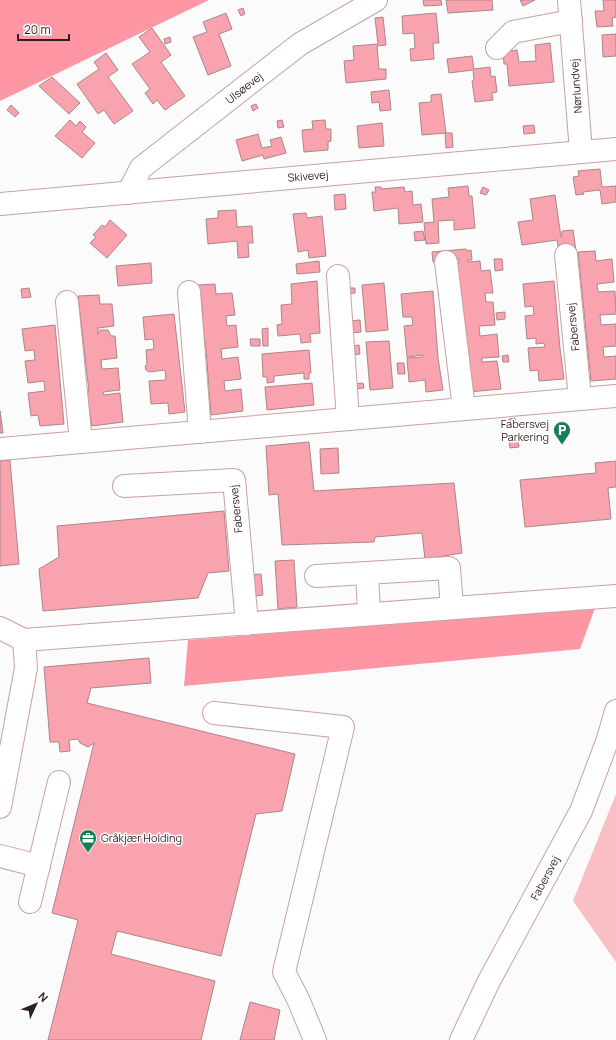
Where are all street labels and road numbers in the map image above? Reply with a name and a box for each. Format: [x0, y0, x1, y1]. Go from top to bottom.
street label: Nørlundvej [566, 58, 585, 114]
street label: Ulsøevej [222, 68, 265, 107]
street label: Skivevej [287, 166, 329, 185]
street label: Fabersvej [563, 302, 582, 352]
street label: Fabersvej [226, 484, 245, 534]
street label: Fabersvej [527, 853, 563, 903]

